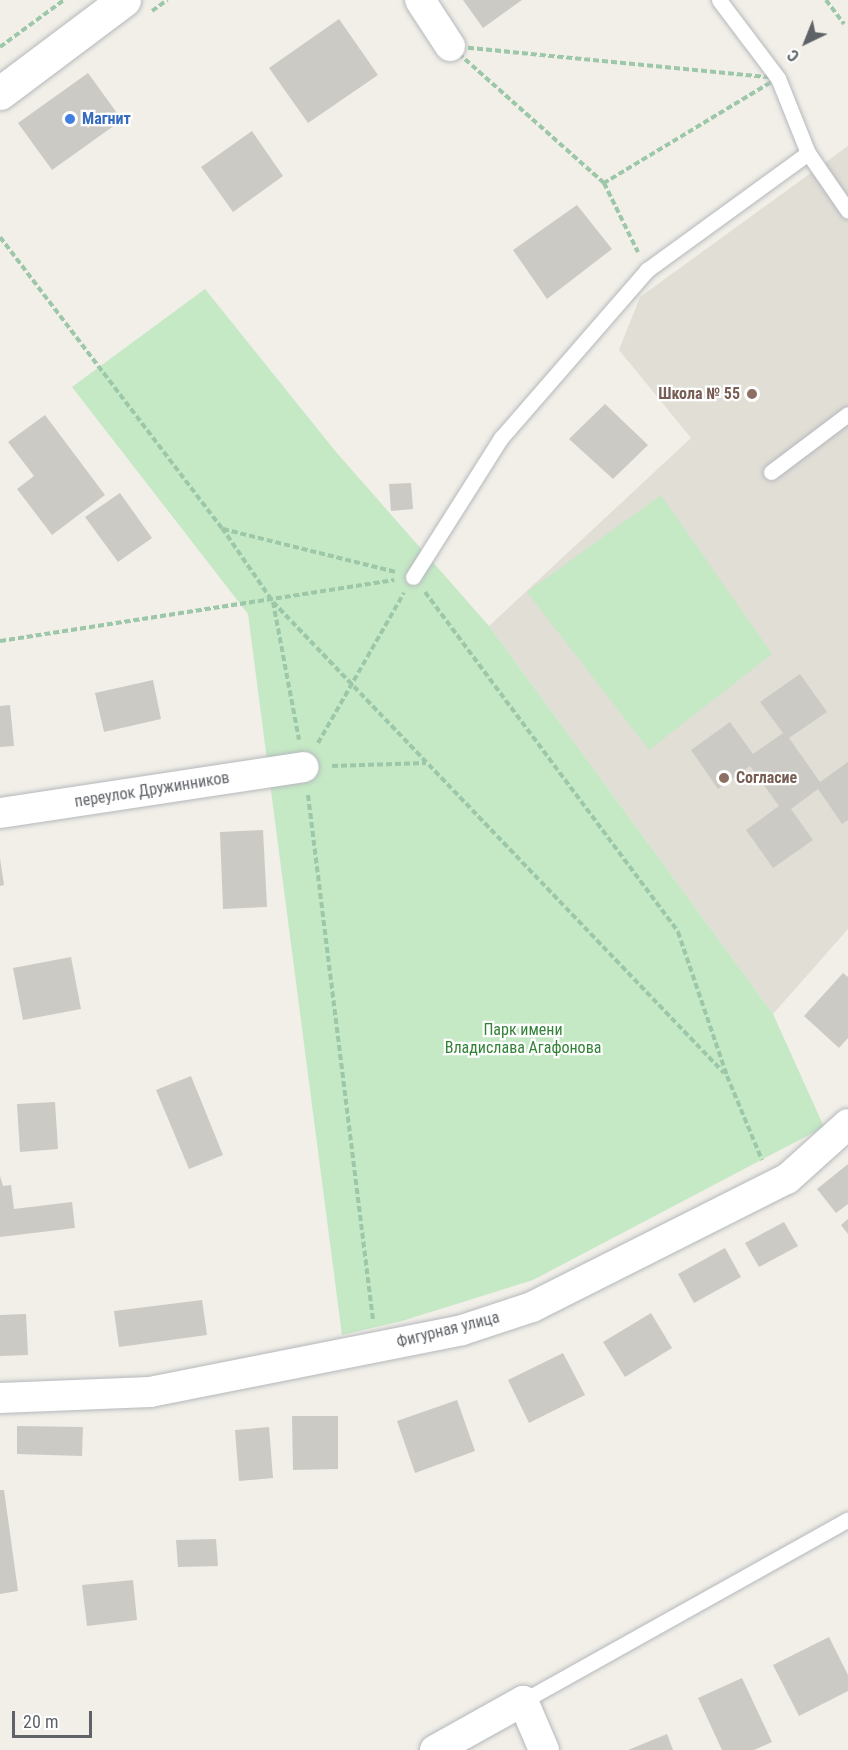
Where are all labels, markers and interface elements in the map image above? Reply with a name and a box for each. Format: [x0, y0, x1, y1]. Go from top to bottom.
north arrow [776, 12, 836, 72]
text: С [784, 45, 803, 66]
place label: Магнит [82, 109, 131, 129]
marker: Магнит [63, 112, 77, 126]
place label: Школа № 55 [658, 384, 740, 404]
marker: Школа № 55 [745, 387, 759, 401]
street label: переулок Дружинников [73, 768, 231, 812]
place label: Согласие [736, 768, 797, 788]
marker: Согласие [717, 771, 731, 785]
park label: Парк имени Владислава Агафонова [445, 1020, 601, 1058]
street label: Фигурная улица [395, 1308, 501, 1352]
scale bar [15, 1699, 94, 1737]
text: 20 m [23, 1711, 58, 1732]

